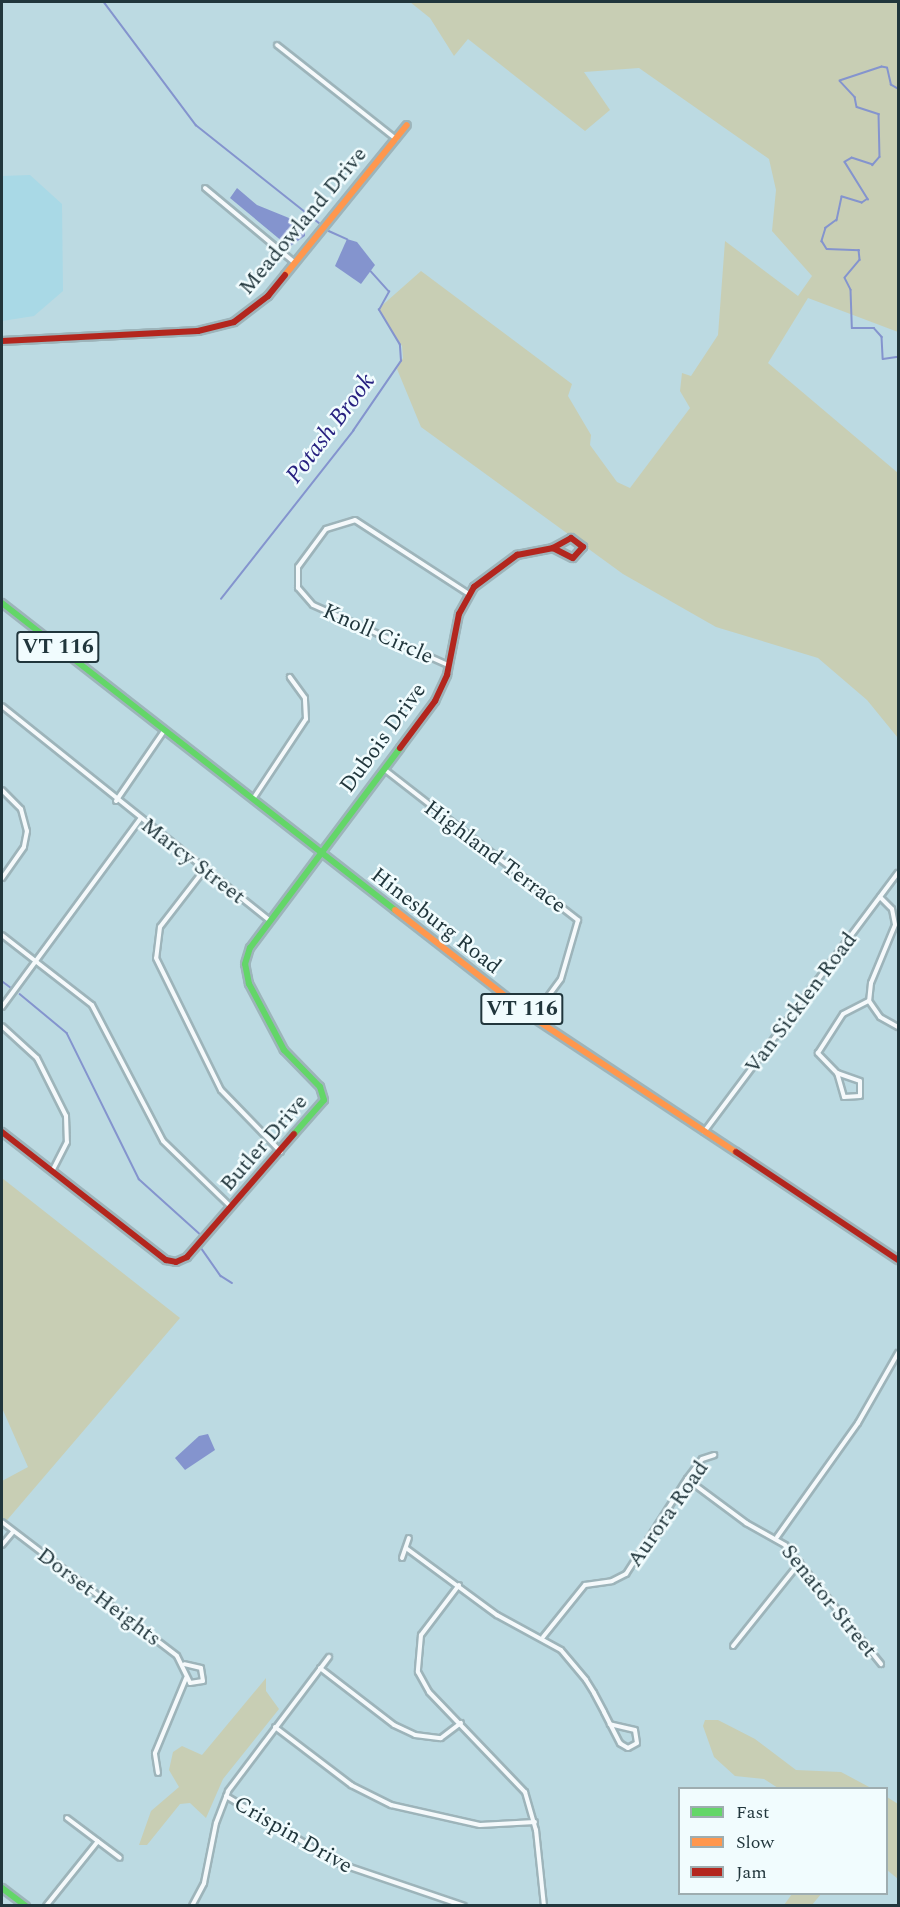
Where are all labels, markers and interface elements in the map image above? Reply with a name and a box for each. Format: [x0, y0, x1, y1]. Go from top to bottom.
street label: Meadowland Drive [233, 142, 373, 300]
water label: Potash Brook [280, 368, 382, 490]
street label: Knoll Circle [319, 598, 437, 670]
road number: VT 116 [16, 629, 100, 665]
street label: Dubois Drive [334, 678, 432, 798]
street label: Highland Terrace [419, 795, 571, 919]
street label: Marcy Street [136, 812, 250, 910]
street label: Hinesburg Road [366, 862, 506, 980]
street label: Van Sicklen Road [739, 927, 863, 1079]
road number: VT 116 [480, 991, 564, 1027]
street label: Butler Drive [215, 1089, 313, 1197]
street label: Aurora Road [622, 1456, 714, 1572]
street label: Senator Street [775, 1539, 883, 1663]
street label: Dorset Heights [32, 1542, 166, 1652]
legend [678, 1787, 888, 1895]
street label: Crispin Drive [229, 1790, 357, 1880]
text: Fast [736, 1799, 769, 1826]
text: Slow [736, 1829, 774, 1856]
text: Jam [736, 1859, 767, 1886]

